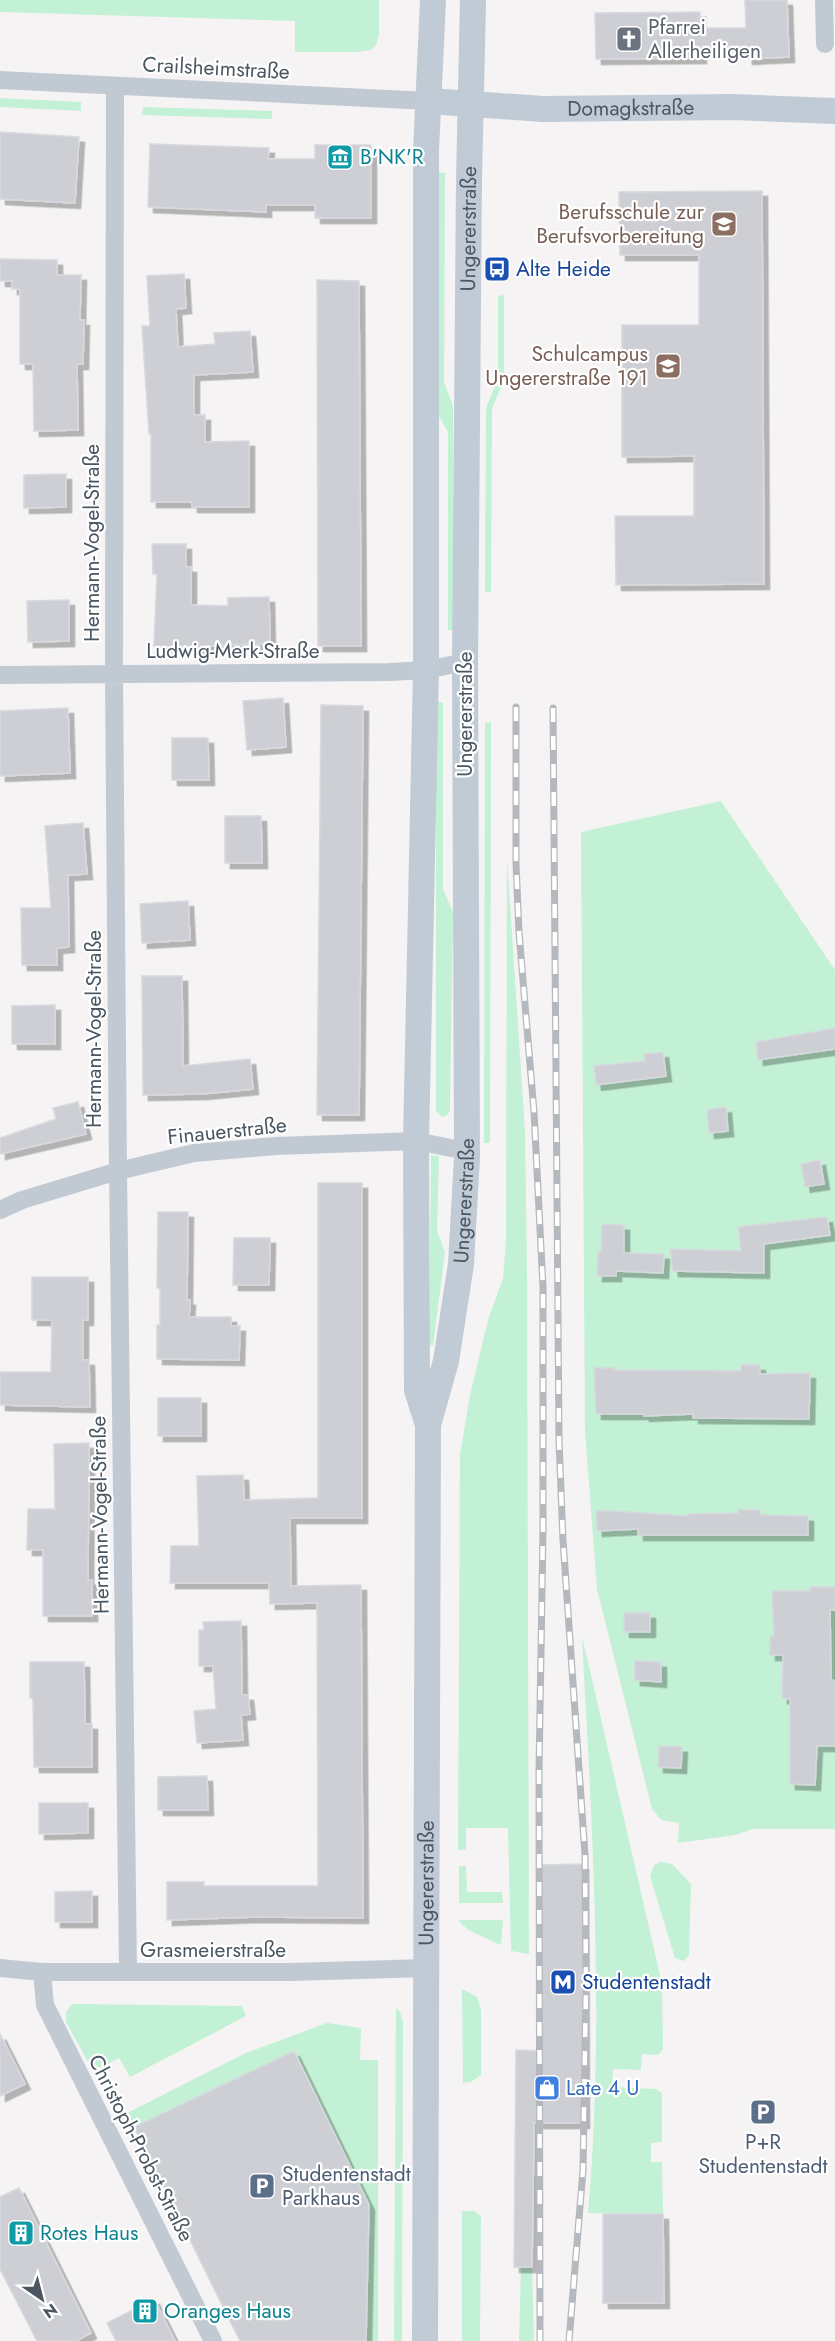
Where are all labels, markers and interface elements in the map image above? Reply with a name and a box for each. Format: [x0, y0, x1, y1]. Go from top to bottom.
place label: Pfarrei Allerheiligen [648, 12, 761, 66]
church icon: Pfarrei Allerheiligen [614, 24, 644, 54]
street label: Crailsheimstraße [142, 49, 291, 87]
street label: Domagkstraße [567, 92, 695, 124]
museum icon: B'NK'R [325, 142, 355, 172]
place label: B'NK'R [360, 142, 424, 172]
street label: Ungererstraße [453, 166, 484, 292]
place label: Berufsschule zur Berufsvorbereitung [536, 197, 705, 251]
school or university icon: Berufsschule zur Berufsvorbereitung [709, 209, 739, 239]
bus stop icon: Alte Heide [482, 254, 512, 284]
place label: Alte Heide [516, 254, 611, 284]
place label: Schulcampus Ungererstraße 191 [485, 339, 648, 393]
school or university icon: Schulcampus Ungererstraße 191 [653, 351, 683, 381]
street label: Hermann-Vogel-Straße [77, 444, 107, 642]
street label: Ludwig-Merk-Straße [146, 636, 320, 666]
street label: Ungererstraße [450, 651, 480, 777]
street label: Hermann-Vogel-Straße [79, 930, 109, 1128]
street label: Finauerstraße [166, 1110, 288, 1152]
street label: Ungererstraße [446, 1138, 482, 1264]
street label: Hermann-Vogel-Straße [83, 1415, 117, 1614]
street label: Ungererstraße [411, 1820, 442, 1946]
street label: Grasmeierstraße [140, 1935, 286, 1965]
metro station icon: Studentenstadt [548, 1967, 578, 1997]
place label: Studentenstadt [582, 1967, 711, 1997]
street label: Christoph-Probst-Straße [81, 2049, 201, 2247]
shop icon: Late 4 U [532, 2073, 562, 2103]
place label: Late 4 U [566, 2073, 639, 2103]
parking icon: P+R Studentenstadt [748, 2097, 778, 2127]
place label: P+R Studentenstadt [699, 2127, 827, 2181]
place label: Studentenstadt Parkhaus [282, 2159, 411, 2213]
parking icon: Studentenstadt Parkhaus [247, 2171, 277, 2201]
building icon: Rotes Haus [6, 2218, 36, 2248]
place label: Rotes Haus [40, 2218, 138, 2248]
north arrow [12, 2269, 72, 2329]
building icon: Oranges Haus [130, 2296, 160, 2326]
place label: Oranges Haus [164, 2296, 291, 2326]
text: N [39, 2298, 62, 2324]

